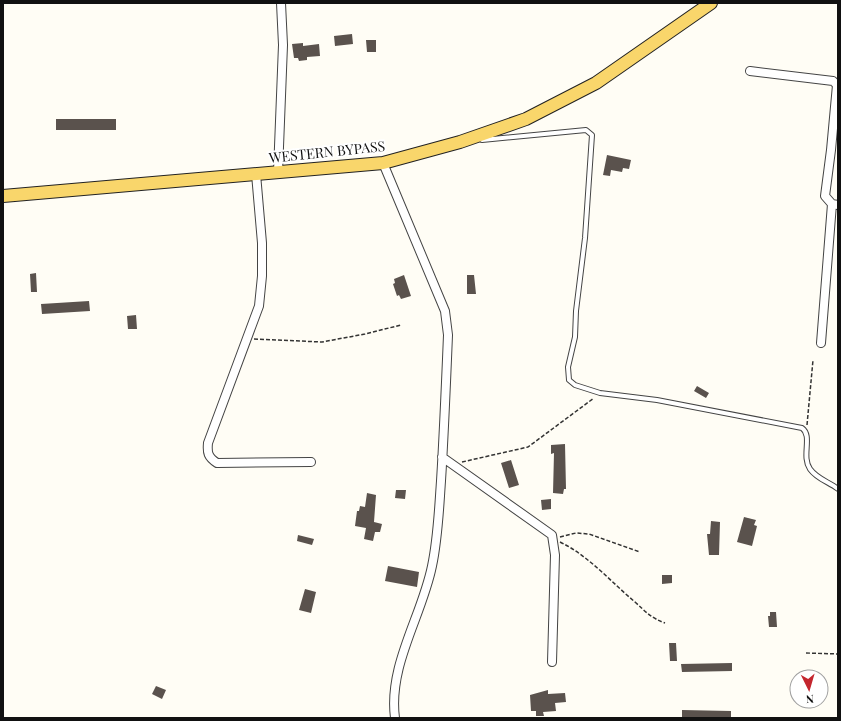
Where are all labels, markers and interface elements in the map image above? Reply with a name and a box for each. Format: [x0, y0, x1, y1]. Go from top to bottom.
street label: WESTERN BYPASS [267, 136, 386, 167]
north arrow [789, 669, 829, 709]
text: N [805, 692, 815, 707]

